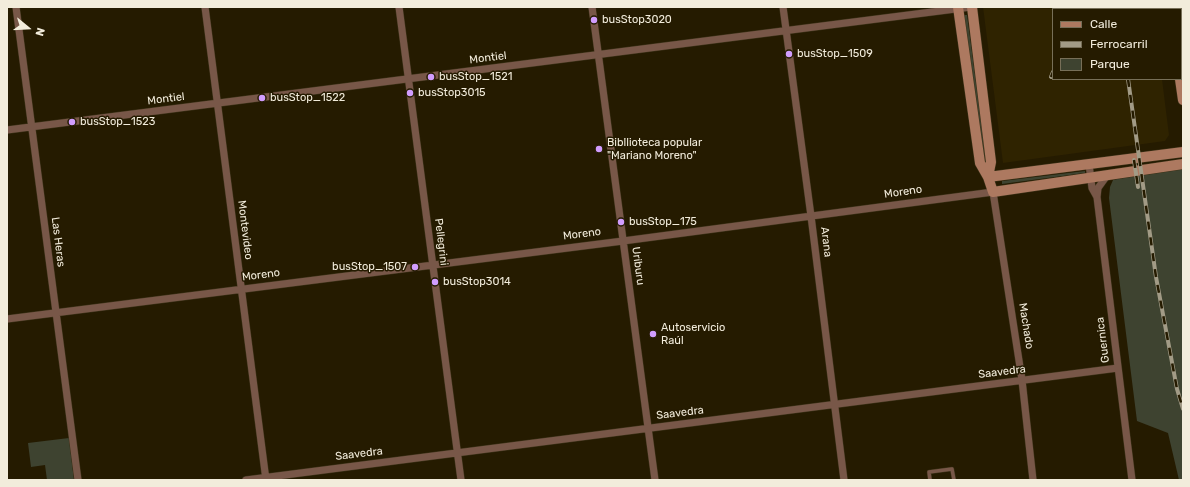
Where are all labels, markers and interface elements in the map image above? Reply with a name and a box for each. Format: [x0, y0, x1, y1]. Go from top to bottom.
north arrow [8, 8, 48, 48]
legend [1052, 8, 1182, 80]
place label: busStop3020 [602, 13, 672, 27]
marker: busStop3020 [589, 15, 599, 25]
text: Calle [1090, 17, 1117, 31]
text: N [32, 26, 47, 38]
text: Ferrocarril [1090, 37, 1148, 51]
place label: busStop_1509 [797, 47, 873, 61]
street label: Montiel [469, 49, 507, 67]
marker: busStop_1509 [784, 49, 794, 59]
text: Parque [1090, 57, 1130, 71]
place label: busStop_1521 [439, 70, 512, 84]
marker: busStop_1521 [426, 72, 436, 82]
place label: busStop3015 [418, 86, 486, 100]
marker: busStop3015 [405, 88, 415, 98]
street label: Montiel [147, 90, 185, 108]
place label: busStop_1522 [270, 91, 345, 105]
marker: busStop_1522 [257, 93, 267, 103]
place label: busStop_1523 [80, 115, 155, 129]
marker: busStop_1523 [67, 117, 77, 127]
place label: Bibllioteca popular "Mariano Moreno" [607, 136, 702, 162]
marker: Bibllioteca popular "Mariano Moreno" [594, 144, 604, 154]
street label: Moreno [883, 183, 923, 201]
street label: Montevideo [235, 200, 255, 260]
place label: busStop_175 [629, 215, 697, 229]
street label: Las Heras [48, 216, 68, 268]
marker: busStop_175 [616, 217, 626, 227]
street label: Pellegrini [432, 218, 450, 266]
street label: Moreno [562, 225, 602, 243]
street label: Arana [818, 226, 834, 258]
street label: Uriburu [629, 246, 647, 286]
place label: busStop_1507 [332, 260, 407, 274]
marker: busStop_1507 [410, 262, 420, 272]
street label: Moreno [241, 266, 281, 284]
place label: busStop3014 [443, 275, 511, 289]
marker: busStop3014 [430, 277, 440, 287]
street label: Machado [1016, 302, 1036, 350]
street label: Guernica [1094, 316, 1112, 364]
place label: Autoservicio Raúl [661, 321, 725, 347]
marker: Autoservicio Raúl [648, 329, 658, 339]
street label: Saavedra [978, 363, 1026, 381]
street label: Saavedra [656, 404, 704, 422]
street label: Saavedra [335, 445, 383, 463]

